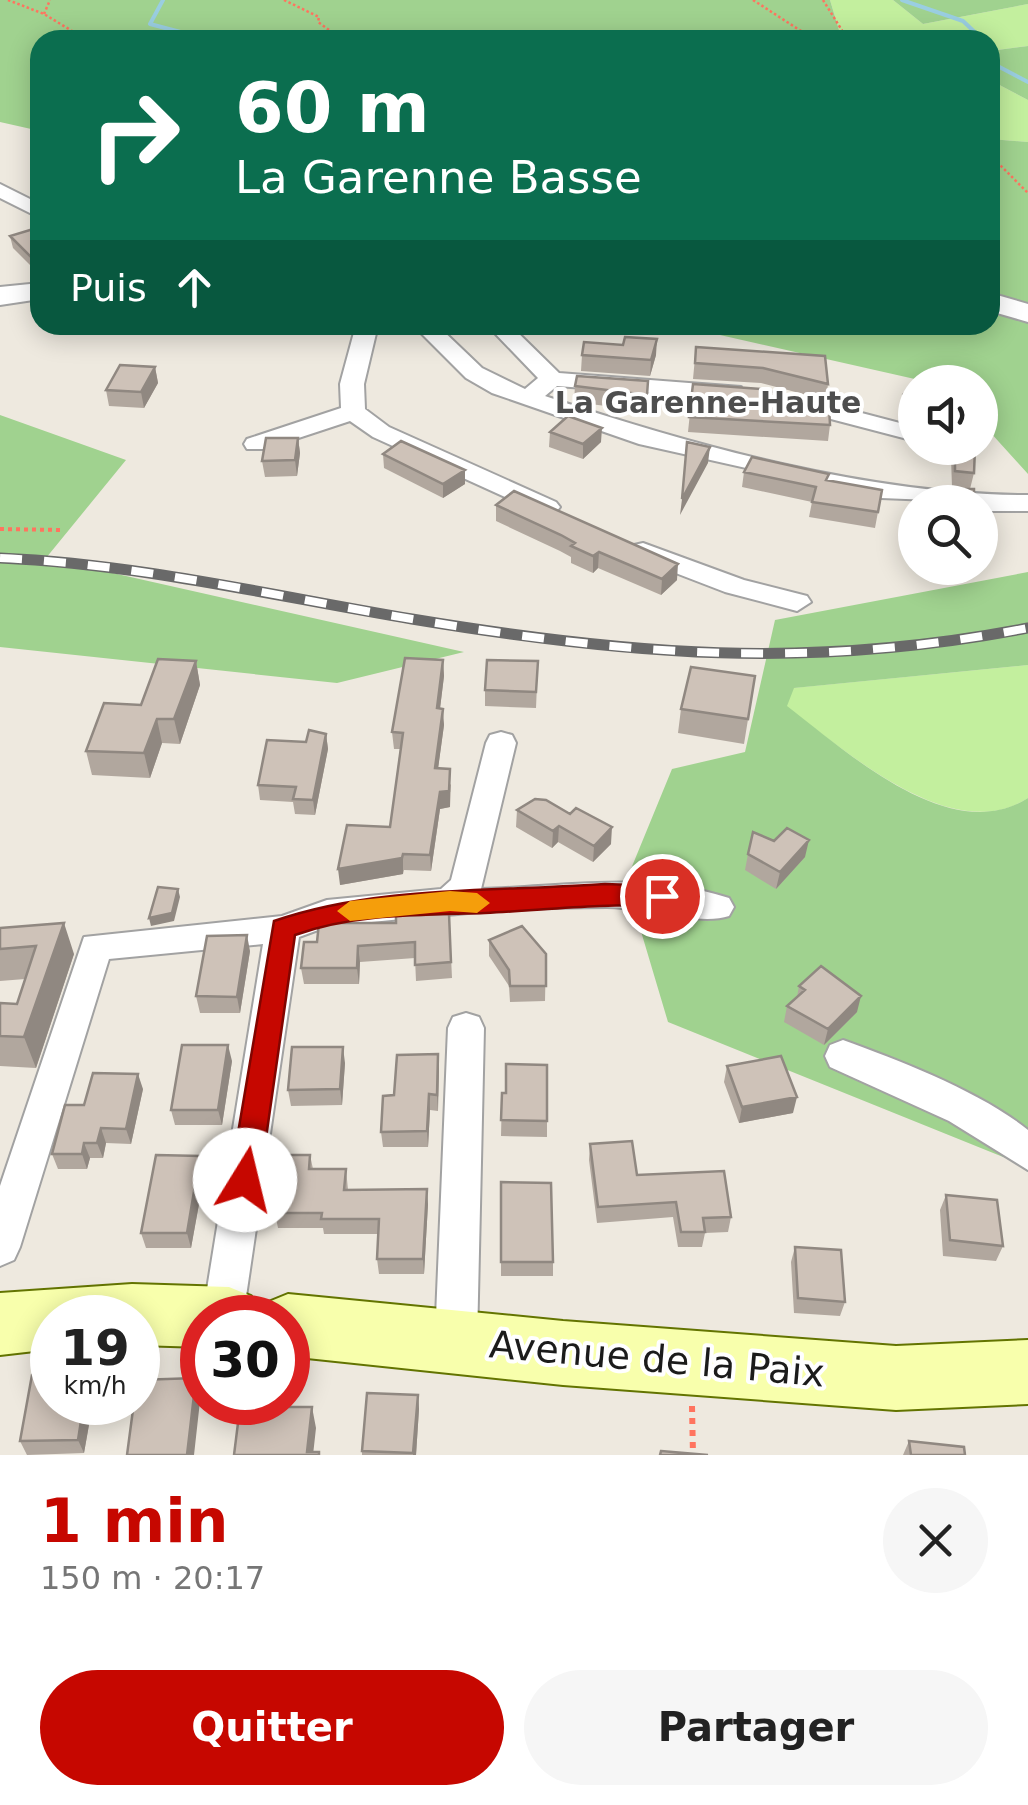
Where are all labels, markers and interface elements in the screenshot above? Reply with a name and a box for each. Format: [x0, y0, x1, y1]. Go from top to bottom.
text: 60 m [235, 67, 430, 149]
icon: right [70, 70, 200, 200]
text: La Garenne Basse [235, 151, 642, 204]
icon: ahead [167, 260, 222, 315]
text: Puis [70, 266, 147, 310]
map controls [898, 365, 998, 585]
button: sound [898, 365, 998, 465]
district label: La Garenne-Haute [555, 385, 861, 420]
button: search [898, 485, 998, 585]
pin [620, 854, 705, 939]
icon: arrive [635, 869, 690, 924]
position arrow [193, 1128, 297, 1232]
speed limit sign: 30 [180, 1295, 310, 1425]
text: 19 [60, 1319, 130, 1377]
street label: Avenue de la Paix [488, 1322, 826, 1396]
text: km/h [63, 1371, 127, 1400]
text: 1 min [40, 1486, 228, 1556]
button: close [883, 1488, 988, 1593]
text: 150 m · 20:17 [40, 1559, 265, 1597]
button: Quitter [40, 1670, 504, 1785]
button: Partager [524, 1670, 988, 1785]

